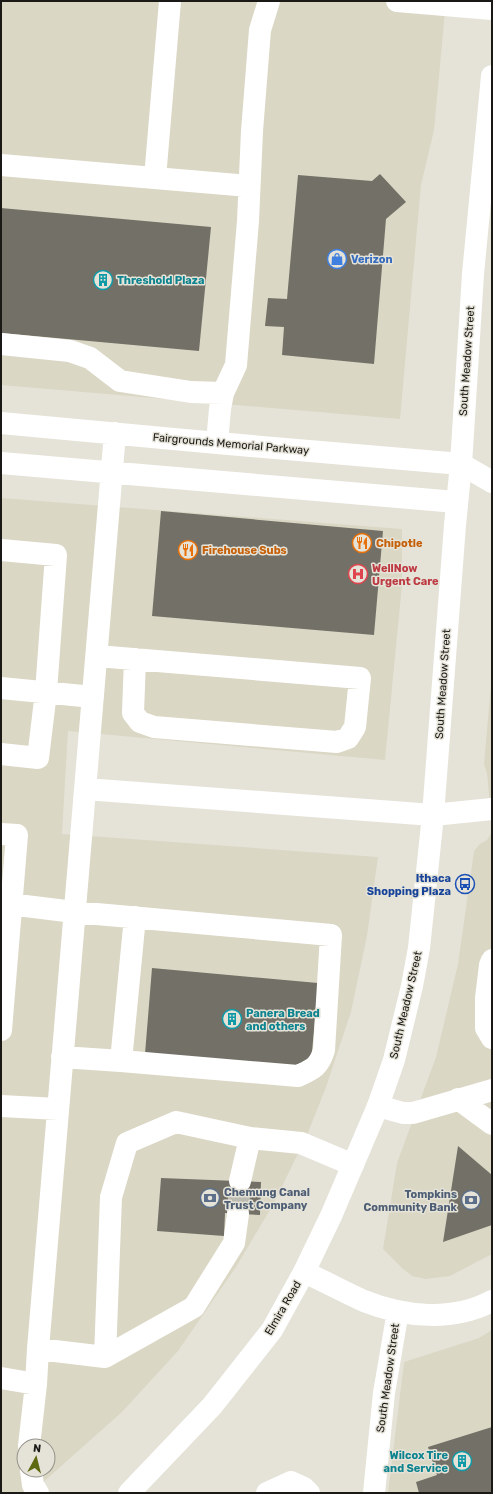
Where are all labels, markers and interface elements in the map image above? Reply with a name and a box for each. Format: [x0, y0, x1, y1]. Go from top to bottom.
shop icon: Verizon [326, 248, 348, 270]
place label: Verizon [351, 253, 393, 266]
building icon: Threshold Plaza [92, 269, 114, 291]
place label: Threshold Plaza [117, 274, 204, 287]
street label: South Meadow Street [457, 305, 477, 416]
street label: Fairgrounds Memorial Parkway [152, 431, 310, 457]
restaurant icon: Chipotle [351, 532, 373, 554]
place label: Chipotle [376, 537, 423, 550]
restaurant icon: Firehouse Subs [177, 539, 199, 561]
place label: Firehouse Subs [202, 544, 287, 557]
place label: WellNow Urgent Care [372, 562, 439, 588]
hospital icon: WellNow Urgent Care [347, 563, 369, 585]
street label: South Meadow Street [433, 628, 453, 739]
place label: Ithaca Shopping Plaza [367, 872, 451, 898]
bus stop icon: Ithaca Shopping Plaza [454, 873, 476, 895]
street label: South Meadow Street [387, 949, 425, 1060]
place label: Panera Bread and others [246, 1007, 320, 1033]
building icon: Panera Bread and others [221, 1008, 243, 1030]
place label: Chemung Canal Trust Company [224, 1186, 310, 1212]
bank icon: Chemung Canal Trust Company [199, 1187, 221, 1209]
place label: Tompkins Community Bank [364, 1188, 458, 1214]
bank icon: Tompkins Community Bank [460, 1189, 482, 1211]
street label: Elmira Road [262, 1278, 304, 1338]
street label: South Meadow Street [374, 1322, 402, 1433]
north arrow [16, 1438, 56, 1478]
text: N [32, 1442, 42, 1456]
place label: Wilcox Tire and Service [384, 1449, 448, 1475]
building icon: Wilcox Tire and Service [451, 1450, 473, 1472]

